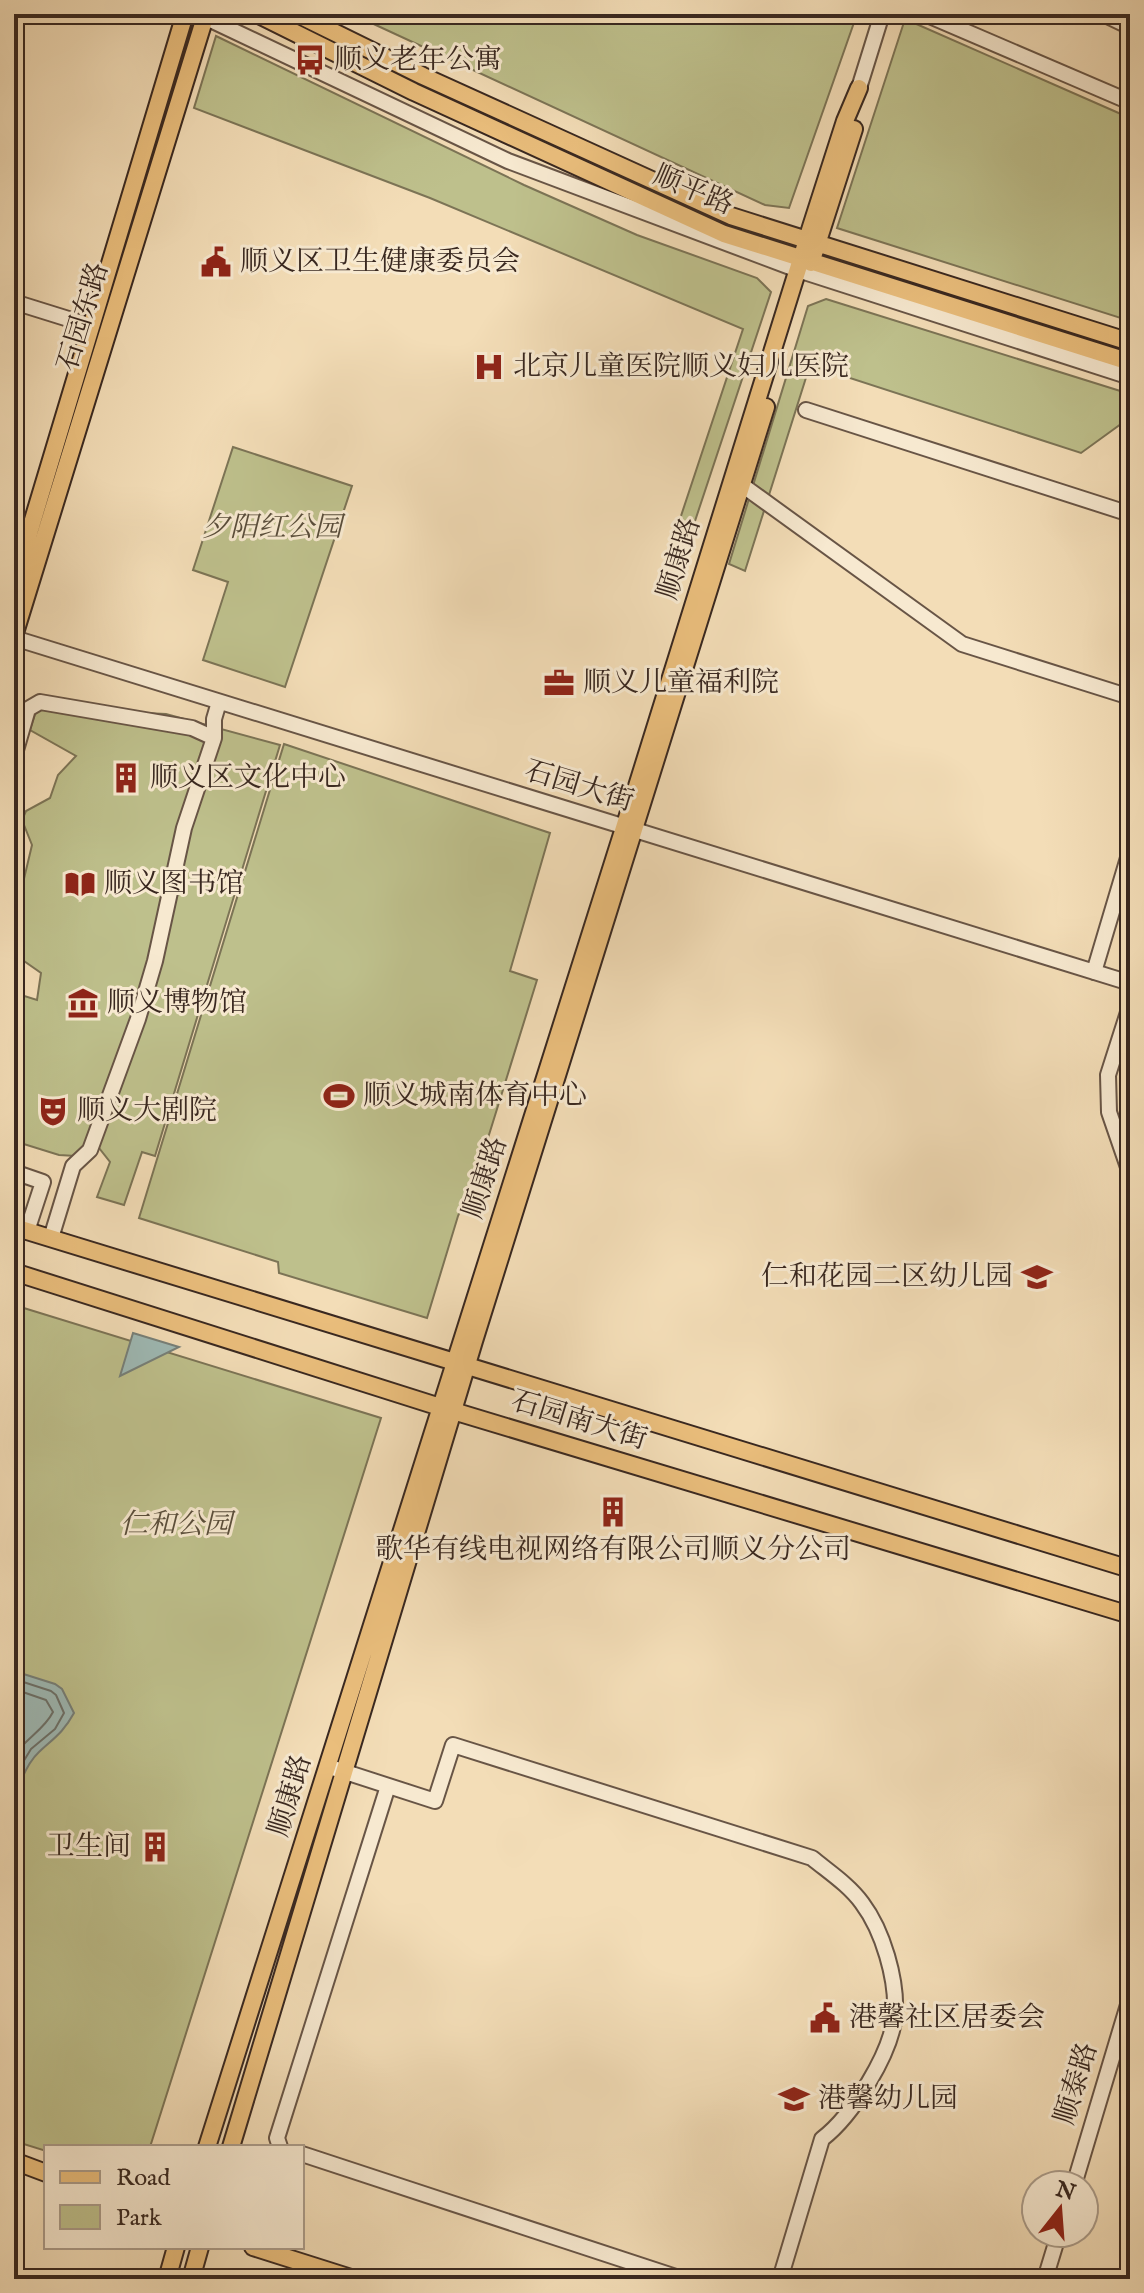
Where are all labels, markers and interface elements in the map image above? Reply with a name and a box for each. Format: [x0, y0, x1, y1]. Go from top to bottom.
bus stop icon: 顺义老年公寓 [293, 43, 327, 77]
place label: 顺义老年公寓 [334, 43, 502, 78]
street label: 顺平路 [647, 158, 739, 224]
public building icon: 顺义区卫生健康委员会 [199, 245, 233, 279]
place label: 顺义区卫生健康委员会 [240, 245, 520, 280]
street label: 石园东路 [51, 258, 117, 376]
hospital icon: 北京儿童医院顺义妇儿医院 [472, 350, 506, 384]
place label: 北京儿童医院顺义妇儿医院 [513, 350, 849, 385]
park label: 夕阳红公园 [202, 511, 346, 546]
street label: 顺康路 [651, 514, 709, 604]
office icon: 顺义儿童福利院 [542, 666, 576, 700]
place label: 顺义儿童福利院 [583, 666, 779, 701]
street label: 石园大街 [520, 754, 638, 820]
building icon: 顺义区文化中心 [109, 761, 143, 795]
place label: 顺义区文化中心 [150, 761, 346, 796]
library icon: 顺义图书馆 [63, 867, 97, 901]
place label: 顺义图书馆 [104, 867, 244, 902]
museum icon: 顺义博物馆 [66, 986, 100, 1020]
place label: 顺义博物馆 [107, 986, 247, 1021]
sports icon: 顺义城南体育中心 [322, 1079, 356, 1113]
place label: 顺义城南体育中心 [363, 1079, 587, 1114]
theatre icon: 顺义大剧院 [36, 1094, 70, 1128]
place label: 顺义大剧院 [77, 1094, 217, 1129]
street label: 顺康路 [456, 1133, 516, 1223]
place label: 仁和花园二区幼儿园 [761, 1260, 1013, 1295]
school or university icon: 仁和花园二区幼儿园 [1020, 1260, 1054, 1294]
street label: 石园南大街 [507, 1384, 651, 1458]
building icon: 歌华有线电视网络有限公司顺义分公司 [596, 1495, 630, 1529]
park label: 仁和公园 [120, 1508, 236, 1543]
place label: 歌华有线电视网络有限公司顺义分公司 [375, 1533, 851, 1568]
street label: 顺康路 [262, 1751, 320, 1841]
place label: 卫生间 [47, 1830, 131, 1865]
building icon: 卫生间 [138, 1830, 172, 1864]
public building icon: 港馨社区居委会 [808, 2001, 842, 2035]
place label: 港馨社区居委会 [849, 2001, 1045, 2036]
street label: 顺泰路 [1048, 2039, 1106, 2129]
school or university icon: 港馨幼儿园 [777, 2082, 811, 2116]
place label: 港馨幼儿园 [818, 2082, 958, 2117]
legend [44, 2145, 304, 2249]
text: Road [116, 2163, 170, 2194]
north arrow [1020, 2169, 1100, 2249]
text: N [1051, 2175, 1078, 2208]
text: Park [116, 2203, 162, 2234]

